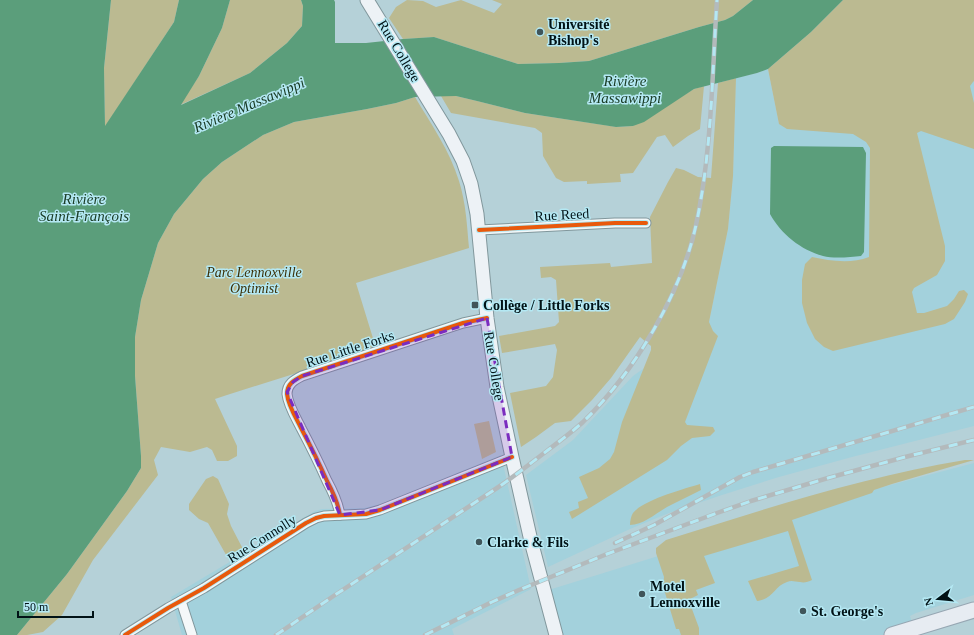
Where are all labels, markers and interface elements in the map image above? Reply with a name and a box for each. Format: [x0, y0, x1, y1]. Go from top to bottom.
street label: Rue College [375, 17, 423, 85]
place label: Université Bishop's [548, 17, 609, 48]
marker: Université Bishop's [535, 27, 545, 37]
water label: Rivière Massawippi [588, 73, 661, 106]
water label: Rivière Massawippi [190, 74, 307, 136]
water label: Rivière Saint-François [39, 191, 129, 224]
street label: Rue Reed [534, 206, 590, 224]
park label: Parc Lennoxville Optimist [205, 265, 302, 296]
place label: Collège / Little Forks [483, 298, 610, 313]
marker: Collège / Little Forks [470, 300, 480, 310]
street label: Rue Little Forks [304, 328, 396, 370]
street label: Rue College [481, 330, 507, 402]
street label: Rue Connolly [225, 512, 299, 566]
place label: Clarke & Fils [487, 535, 569, 550]
marker: Clarke & Fils [474, 537, 484, 547]
place label: Motel Lennoxville [650, 579, 720, 610]
north arrow [918, 579, 958, 619]
marker: Motel Lennoxville [637, 589, 647, 599]
scale bar [18, 593, 93, 619]
text: N [922, 596, 935, 607]
text: 50 m [24, 600, 49, 614]
place label: St. George's [811, 604, 884, 619]
marker: St. George's [798, 606, 808, 616]

